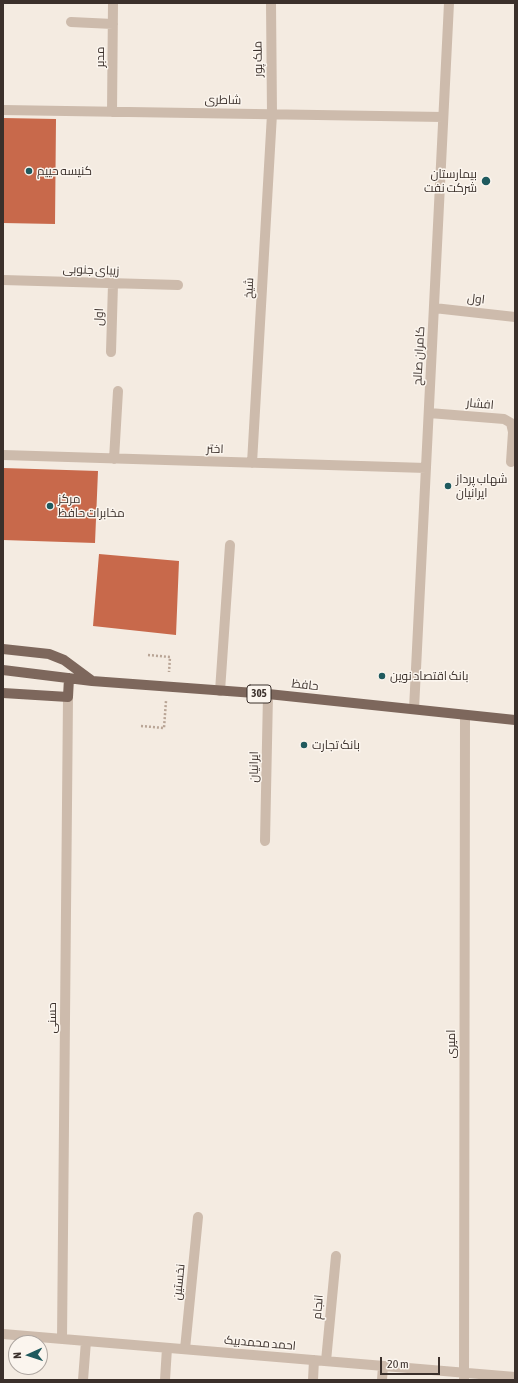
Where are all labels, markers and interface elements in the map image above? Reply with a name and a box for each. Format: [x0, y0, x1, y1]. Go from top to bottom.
street label: ملک پور [250, 41, 266, 77]
street label: مدبر [93, 47, 107, 67]
street label: شاطری [205, 92, 241, 108]
place label: کنیسه حییم [37, 164, 92, 178]
marker: کنیسه حییم [24, 166, 34, 176]
place label: بیمارستان شرکت نفت [424, 167, 477, 195]
marker: بیمارستان شرکت نفت [480, 175, 492, 187]
street label: زیبای جنوبی [62, 262, 120, 278]
street label: شیخ [241, 277, 257, 299]
street label: اول [466, 291, 486, 307]
street label: اول [91, 308, 107, 326]
street label: کامران صالح [410, 326, 428, 386]
street label: افشار [466, 396, 494, 412]
street label: اختر [206, 442, 224, 456]
place label: شهاب پرداز ایرانیان [456, 472, 507, 500]
marker: شهاب پرداز ایرانیان [443, 481, 453, 491]
place label: مرکز مخابرات حافظ [58, 492, 125, 520]
marker: مرکز مخابرات حافظ [45, 501, 55, 511]
place label: بانک اقتصاد نوین [390, 669, 468, 683]
marker: بانک اقتصاد نوین [377, 671, 387, 681]
street label: حافظ [291, 676, 319, 694]
road number: 305 [247, 685, 271, 703]
place label: بانک تجارت [312, 738, 360, 752]
marker: بانک تجارت [299, 740, 309, 750]
street label: ایرانیان [247, 751, 261, 783]
street label: حسنی [45, 1002, 59, 1034]
street label: امیری [444, 1030, 458, 1058]
street label: نخستین [170, 1263, 188, 1301]
street label: انجام [310, 1294, 326, 1320]
street label: احمد محمدبیک [223, 1333, 297, 1353]
north arrow [8, 1335, 48, 1375]
scale bar [382, 1349, 442, 1375]
text: N [11, 1352, 23, 1359]
text: 20 m [387, 1357, 409, 1371]

